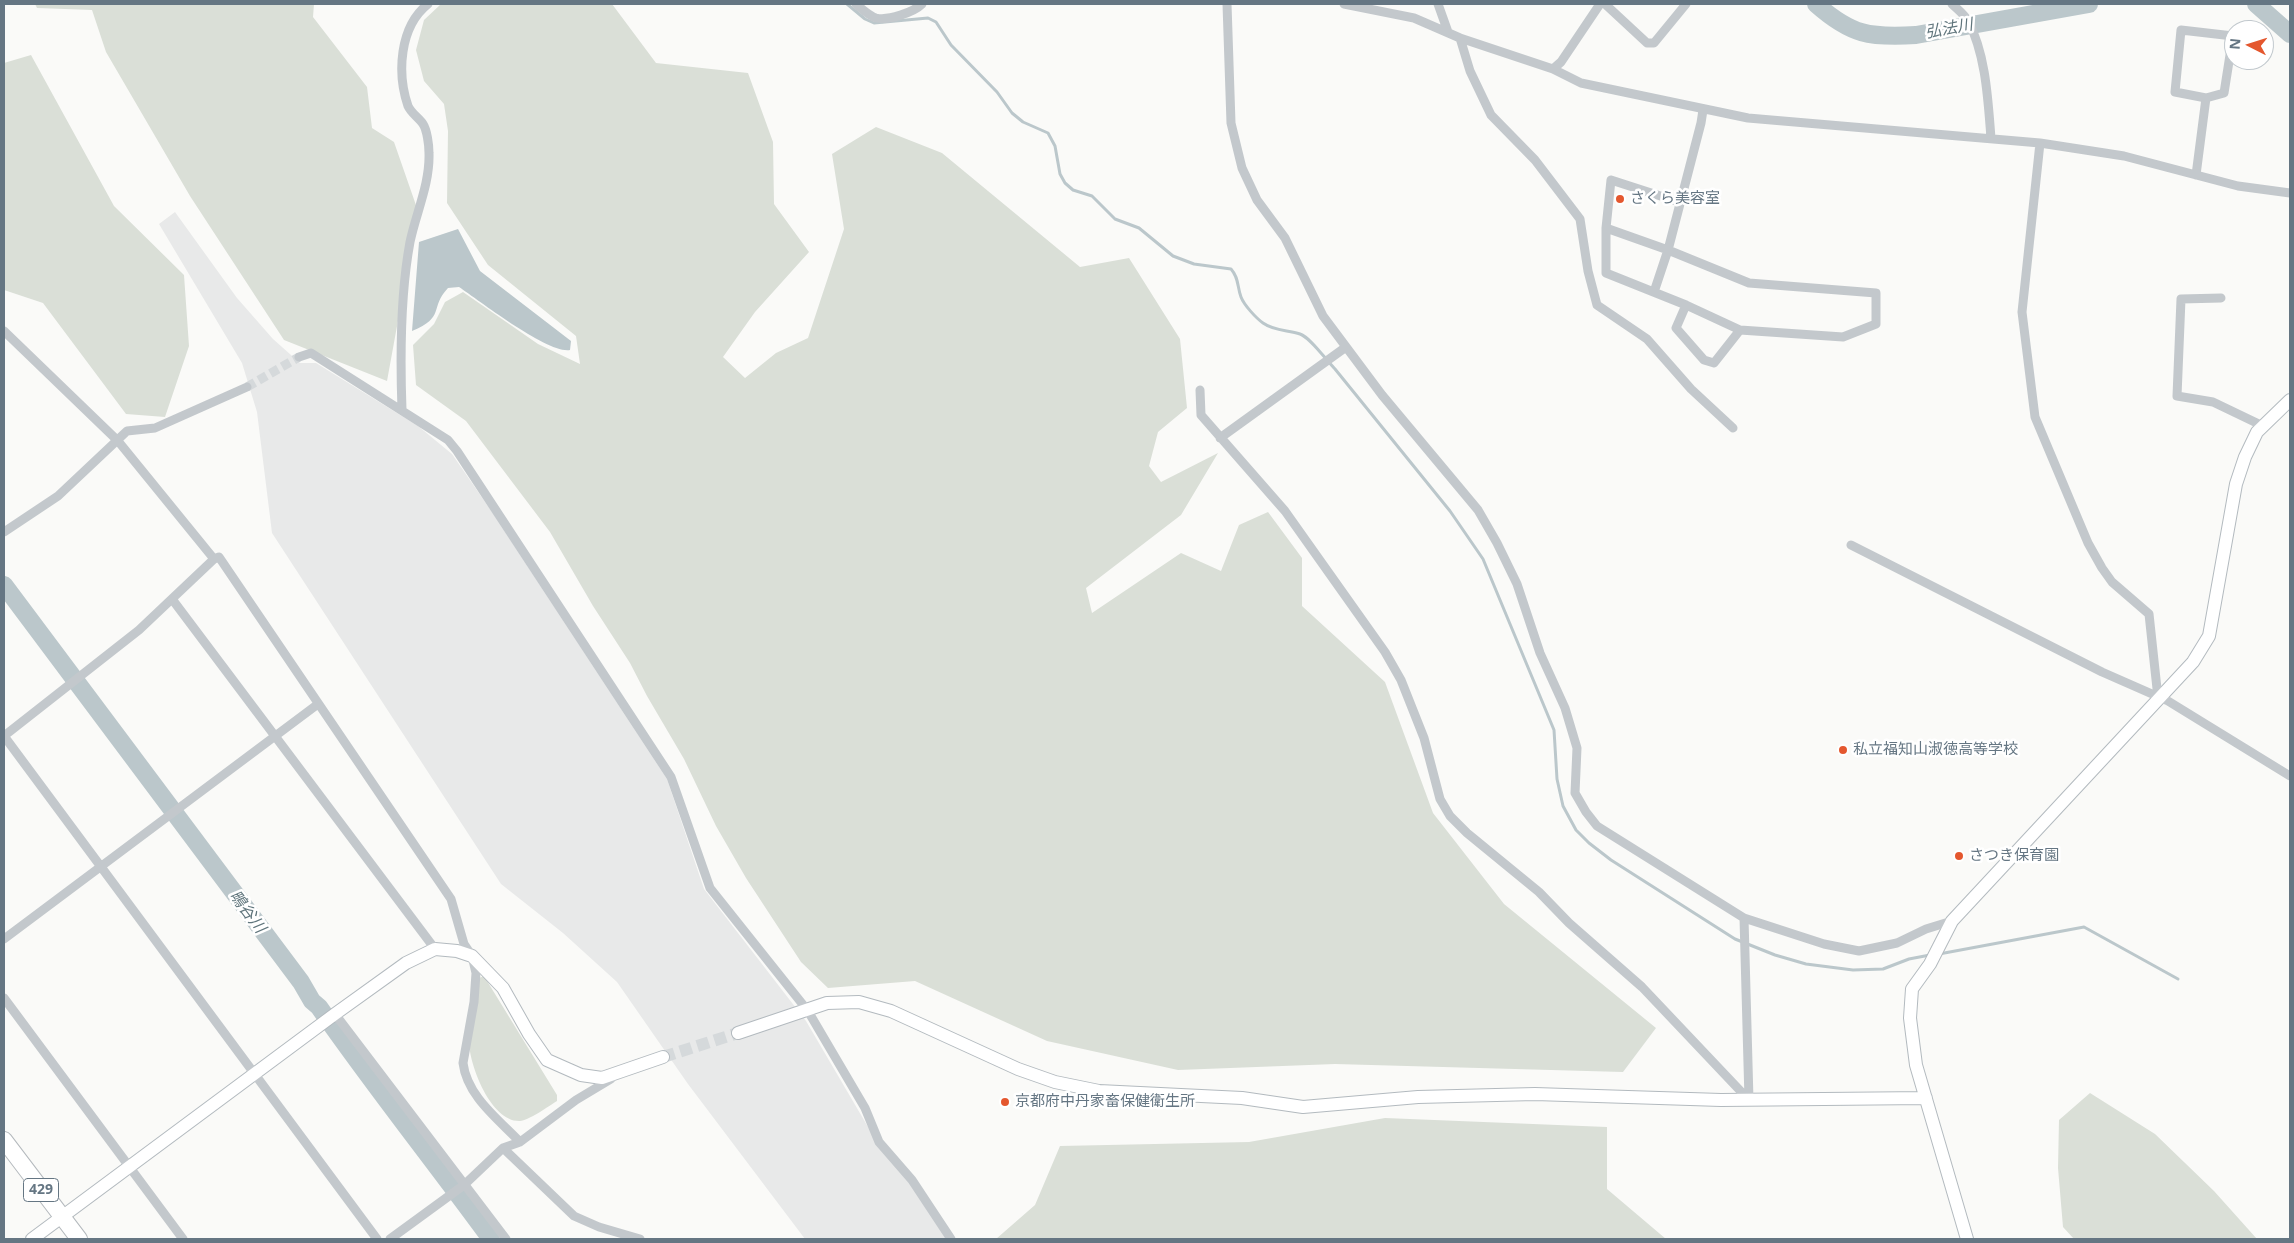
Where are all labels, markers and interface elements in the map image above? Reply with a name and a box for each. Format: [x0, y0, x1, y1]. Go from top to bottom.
water label: 弘法川 [1924, 15, 1974, 43]
north arrow [2224, 20, 2274, 70]
text: N [2225, 37, 2245, 50]
place label: さくら美容室 [1630, 190, 1720, 208]
marker: さくら美容室 [1614, 193, 1626, 205]
place label: 私立福知山淑徳高等学校 [1853, 741, 2018, 759]
marker: 私立福知山淑徳高等学校 [1837, 744, 1849, 756]
place label: さつき保育園 [1969, 847, 2059, 865]
marker: さつき保育園 [1953, 850, 1965, 862]
water label: 鴫谷川 [225, 887, 269, 937]
place label: 京都府中丹家畜保健衛生所 [1015, 1093, 1195, 1111]
marker: 京都府中丹家畜保健衛生所 [999, 1096, 1011, 1108]
road number: 429 [23, 1178, 58, 1202]

